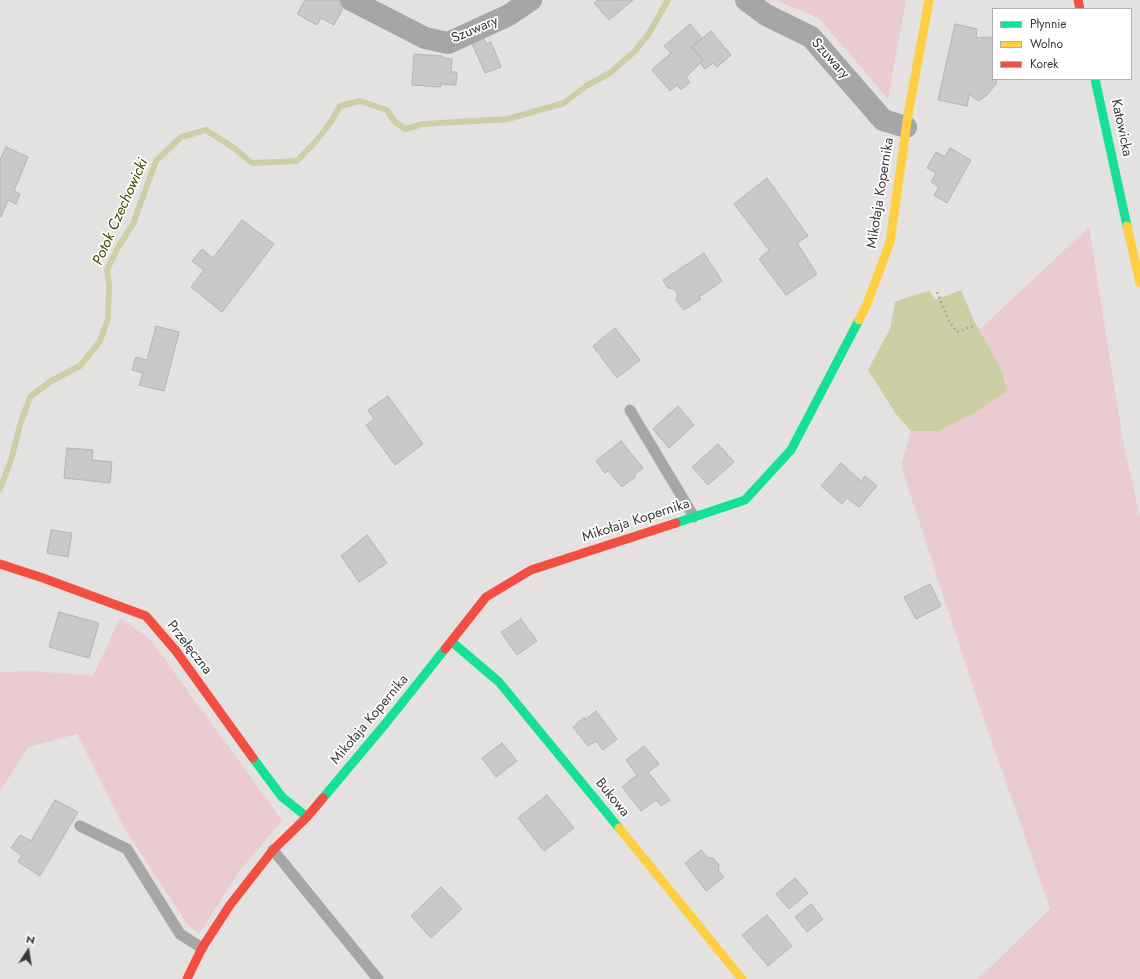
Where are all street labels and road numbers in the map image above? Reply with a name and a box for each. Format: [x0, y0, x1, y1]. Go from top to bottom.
street label: Szuwary [449, 13, 501, 47]
street label: Szuwary [807, 35, 853, 83]
street label: Katowicka [1107, 98, 1135, 158]
street label: Mikołaja Kopernika [864, 136, 898, 250]
street label: Mikołaja Kopernika [580, 496, 692, 546]
street label: Przełęczna [163, 618, 215, 678]
street label: Mikołaja Kopernika [328, 672, 412, 768]
street label: Bukowa [591, 775, 633, 821]

